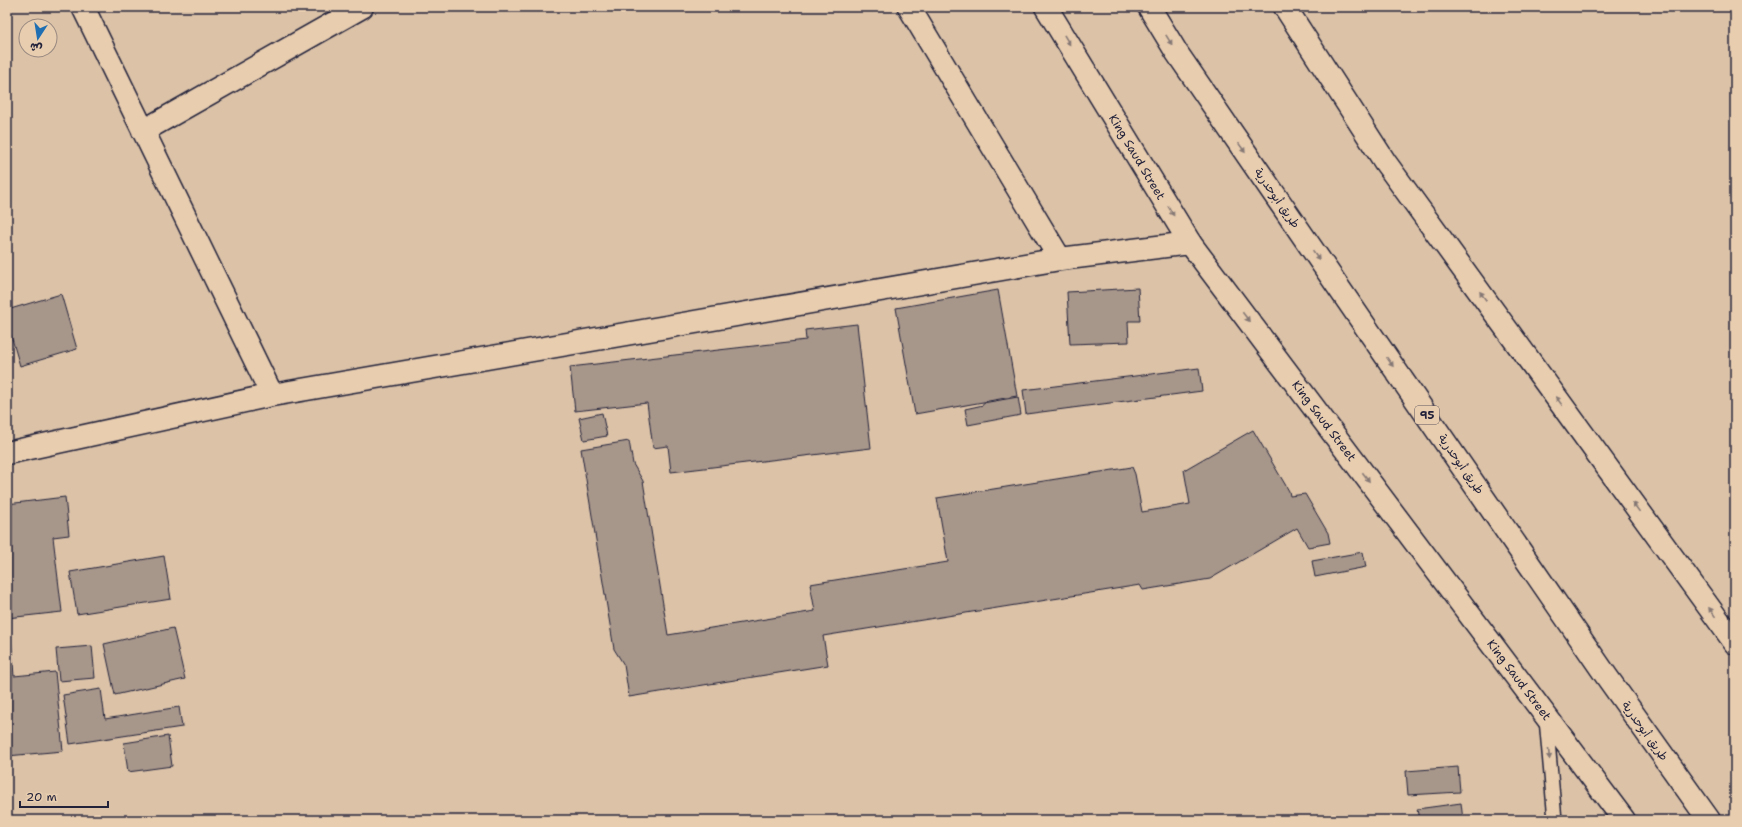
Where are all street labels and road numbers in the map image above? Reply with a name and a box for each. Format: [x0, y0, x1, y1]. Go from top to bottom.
street label: King Saud Street [1105, 111, 1169, 203]
street label: طريق أبوحدرية [1250, 165, 1304, 231]
street label: King Saud Street [1288, 377, 1360, 465]
road number: 95 [1415, 406, 1439, 424]
street label: طريق أبوحدرية [1434, 431, 1488, 497]
street label: King Saud Street [1483, 636, 1555, 724]
street label: طريق أبوحدرية [1618, 698, 1672, 764]

